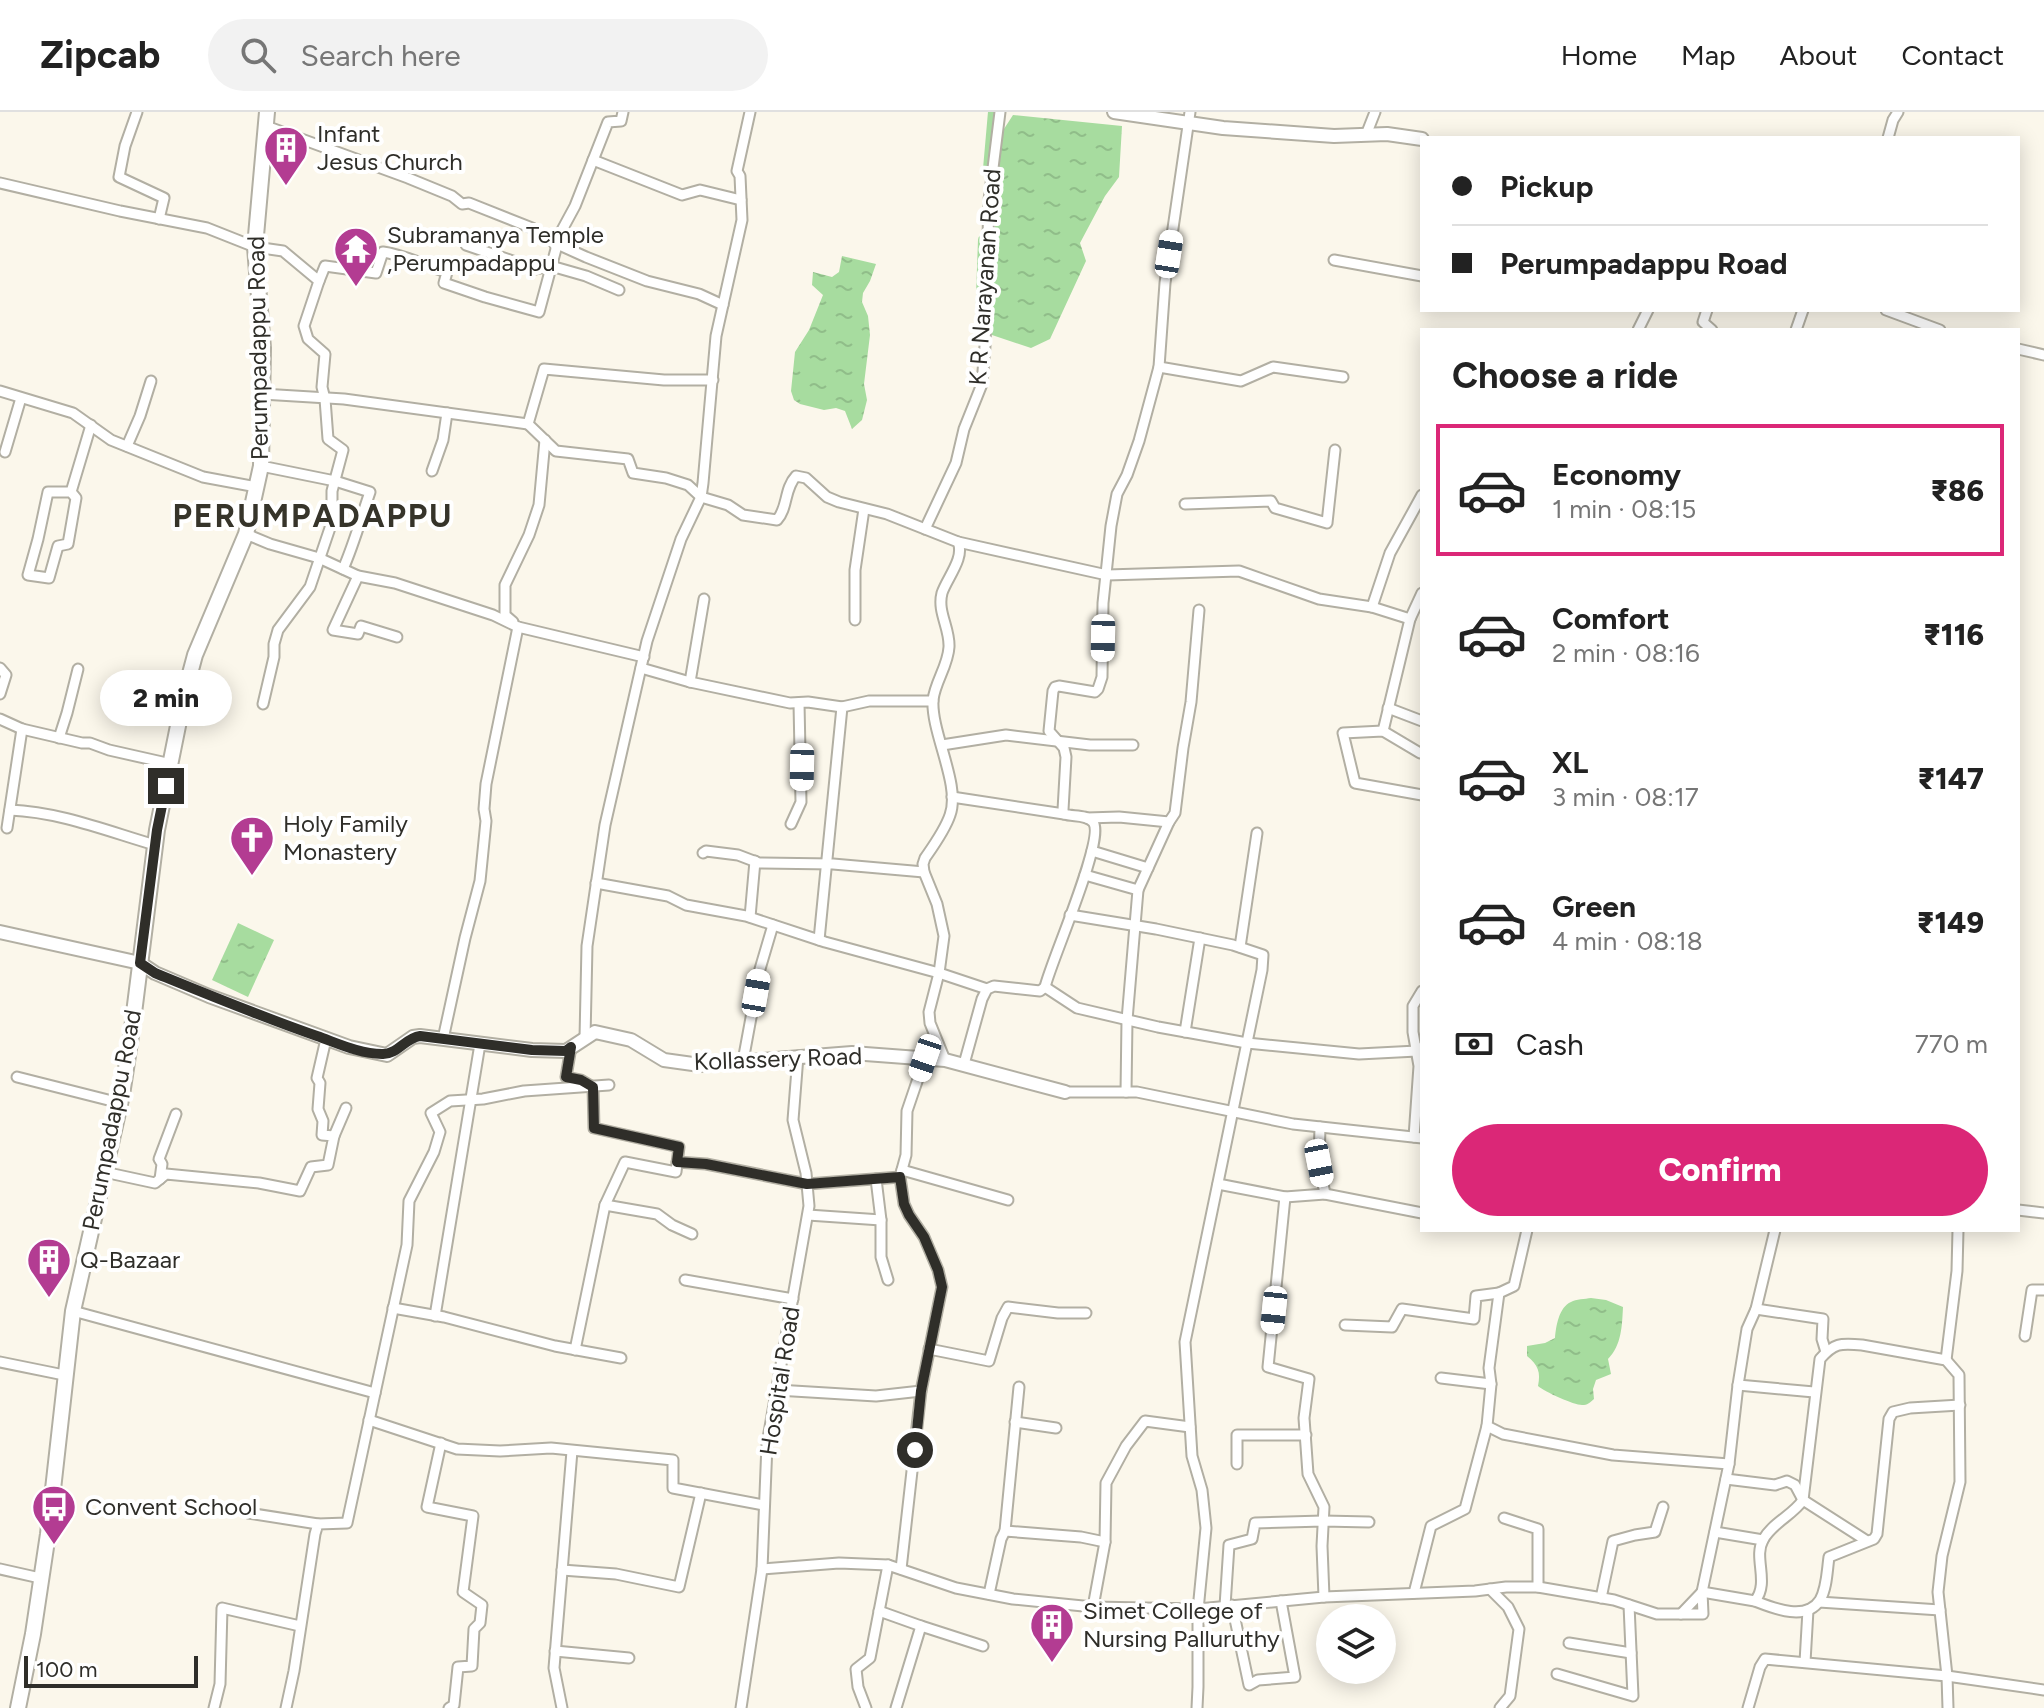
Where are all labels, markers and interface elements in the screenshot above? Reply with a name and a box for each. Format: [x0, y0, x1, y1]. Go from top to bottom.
search box [208, 19, 768, 91]
text: Zipcab [40, 32, 160, 78]
icon: search [236, 33, 280, 77]
text: Search here [300, 37, 461, 74]
text: Home [1561, 38, 1637, 72]
text: Map [1681, 38, 1736, 72]
text: About [1780, 38, 1857, 72]
text: Contact [1901, 38, 2004, 72]
place label: Infant Jesus Church [317, 119, 463, 176]
building icon: Infant Jesus Church [262, 124, 310, 187]
street label: K R Narayanan Road [962, 168, 1007, 386]
text: Pickup [1500, 168, 1594, 205]
place label: Subramanya Temple ,Perumpadappu [387, 220, 604, 277]
temple icon: Subramanya Temple ,Perumpadappu [332, 225, 380, 288]
car [1153, 228, 1185, 280]
street label: Perumpadappu Road [241, 236, 274, 460]
text: Perumpadappu Road [1500, 245, 1788, 282]
text: Choose a ride [1452, 354, 1678, 397]
icon: car [1456, 454, 1528, 526]
text: Economy [1552, 456, 1681, 493]
text: ₹86 [1930, 472, 1984, 509]
text: 1 min · 08:15 [1552, 493, 1696, 525]
district label: PERUMPADAPPU [172, 497, 454, 535]
icon: car [1456, 598, 1528, 670]
text: Comfort [1552, 600, 1670, 637]
car [1091, 614, 1115, 662]
text: ₹116 [1923, 616, 1984, 653]
text: 2 min · 08:16 [1552, 637, 1700, 669]
callout: 2 min [100, 670, 232, 726]
text: 2 min [133, 682, 199, 714]
icon: car [1456, 742, 1528, 814]
car [790, 743, 814, 791]
text: XL [1552, 744, 1588, 781]
text: ₹147 [1917, 760, 1984, 797]
route end [148, 768, 184, 804]
text: 3 min · 08:17 [1552, 781, 1699, 813]
place label: Holy Family Monastery [283, 809, 408, 866]
church icon: Holy Family Monastery [228, 814, 276, 877]
icon: car [1456, 886, 1528, 958]
text: Green [1552, 888, 1636, 925]
text: ₹149 [1917, 904, 1984, 941]
text: 4 min · 08:18 [1552, 925, 1703, 957]
car [740, 967, 772, 1019]
street label: Perumpadappu Road [76, 1007, 147, 1233]
icon: cash [1452, 1022, 1496, 1066]
text: Cash [1516, 1026, 1584, 1063]
text: 770 m [1915, 1028, 1988, 1060]
car [906, 1031, 944, 1085]
street label: Kollassery Road [693, 1041, 863, 1076]
button: Confirm [1452, 1124, 1988, 1216]
car [1303, 1137, 1335, 1189]
building icon: Q-Bazaar [25, 1236, 73, 1299]
place label: Q-Bazaar [80, 1245, 180, 1274]
car [1260, 1285, 1288, 1335]
street label: Hospital Road [753, 1304, 806, 1458]
route start [897, 1432, 933, 1468]
bus stop icon: Convent School [30, 1483, 78, 1546]
place label: Convent School [85, 1492, 257, 1521]
place label: Simet College of Nursing Palluruthy [1083, 1596, 1280, 1653]
building icon: Simet College of Nursing Palluruthy [1028, 1601, 1076, 1664]
map controls [1316, 1604, 1396, 1684]
button: layers [1316, 1604, 1396, 1684]
scale bar [24, 1652, 198, 1688]
text: 100 m [36, 1656, 97, 1683]

